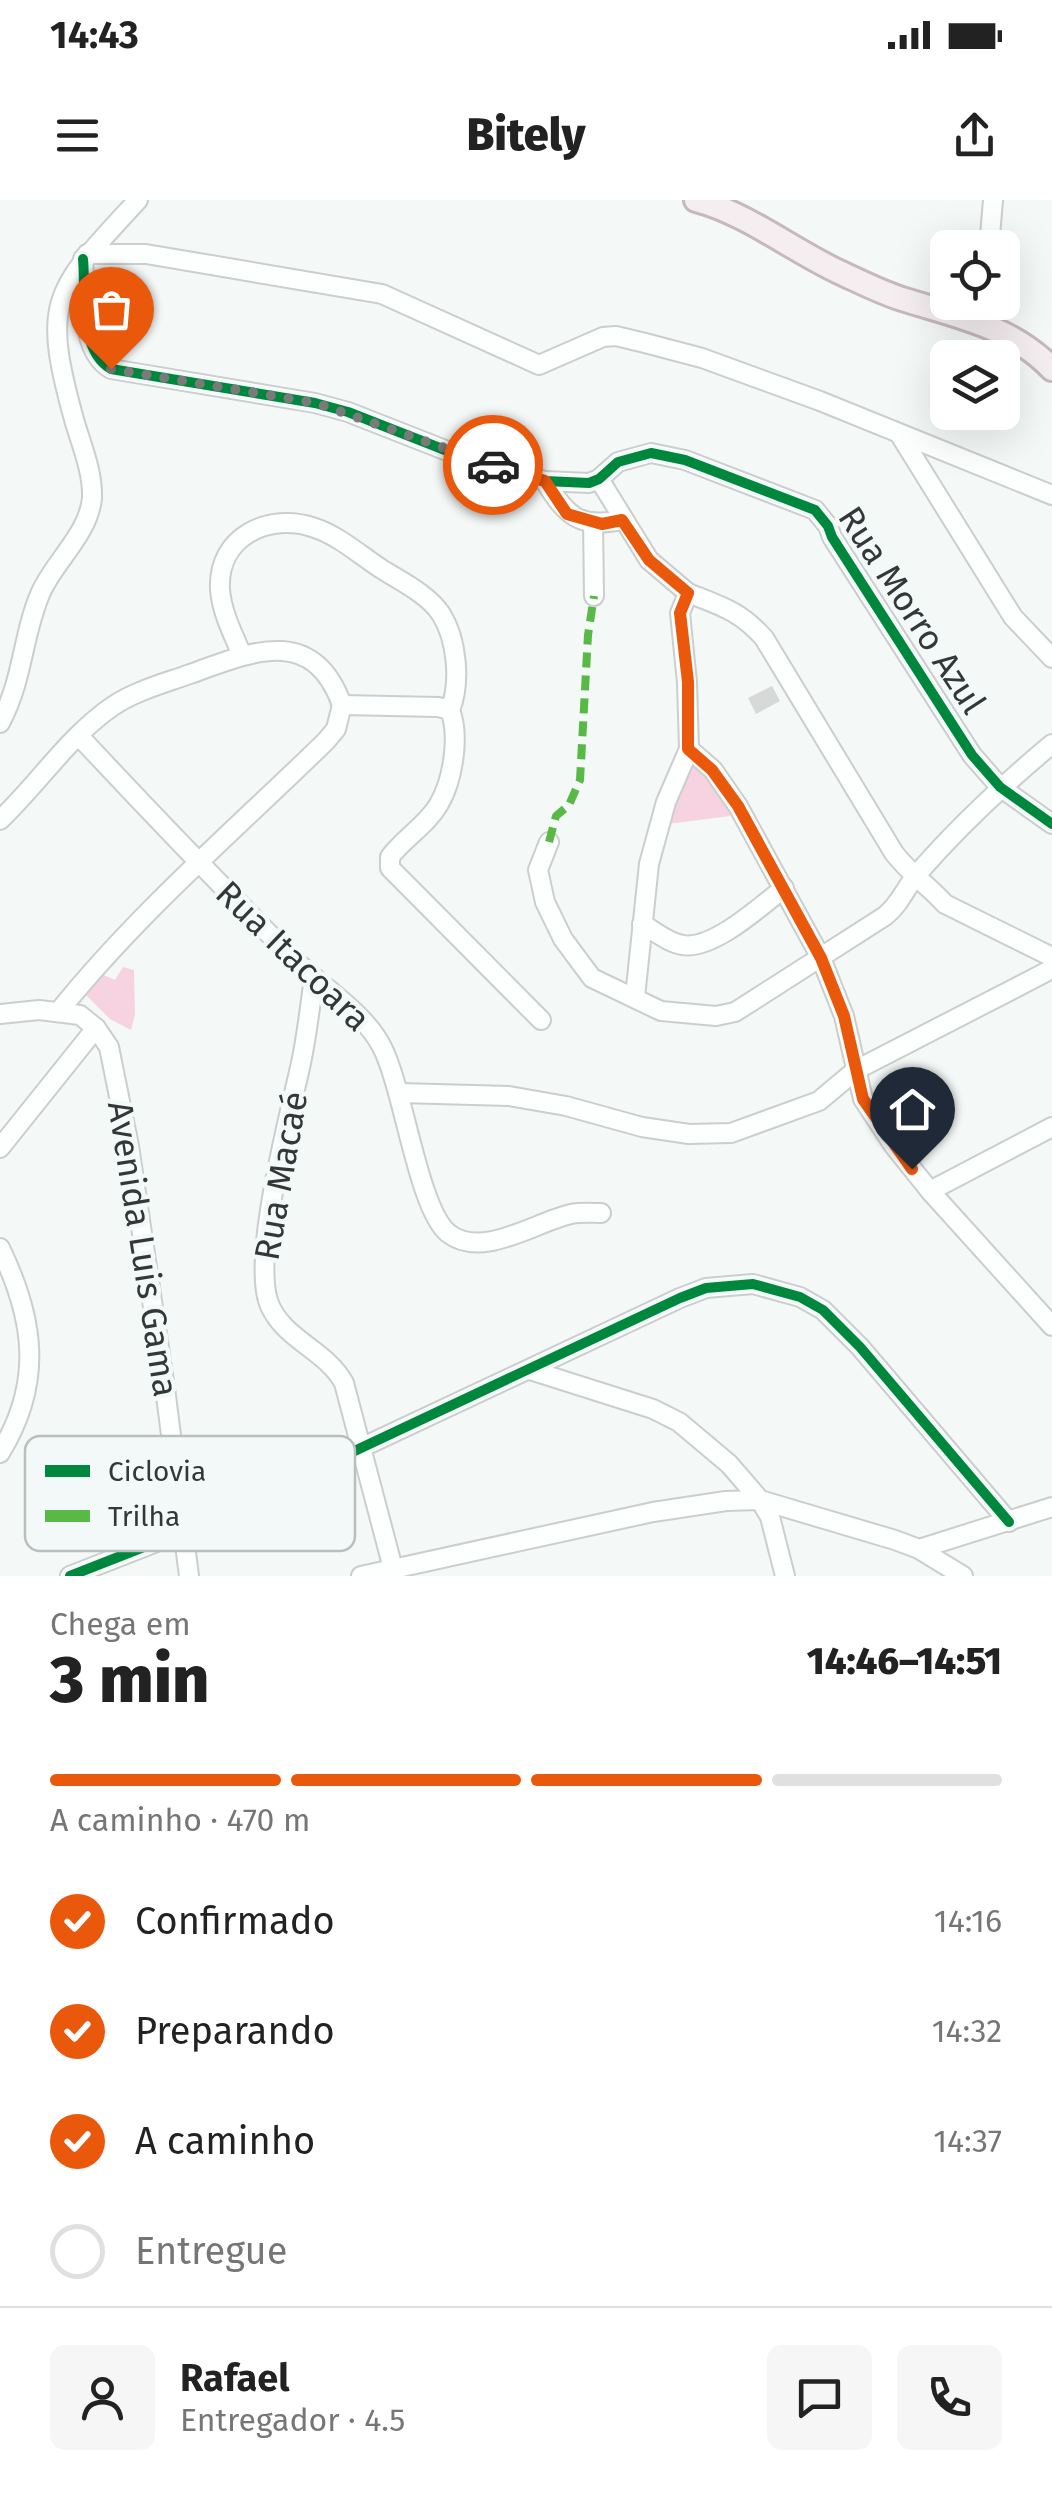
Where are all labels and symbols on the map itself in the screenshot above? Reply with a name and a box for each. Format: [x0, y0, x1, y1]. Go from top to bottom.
pin [69, 267, 154, 370]
courier [443, 415, 543, 515]
street label: Rua Morro Azul [829, 498, 995, 722]
street label: Rua Itacoara [207, 872, 379, 1040]
pin [870, 1067, 955, 1170]
street label: Rua Macaé [246, 1088, 316, 1264]
street label: Avenida Luis Gama [99, 1098, 187, 1400]
legend [25, 1436, 355, 1551]
text: Ciclovia [108, 1455, 206, 1488]
text: Trilha [108, 1500, 180, 1533]

